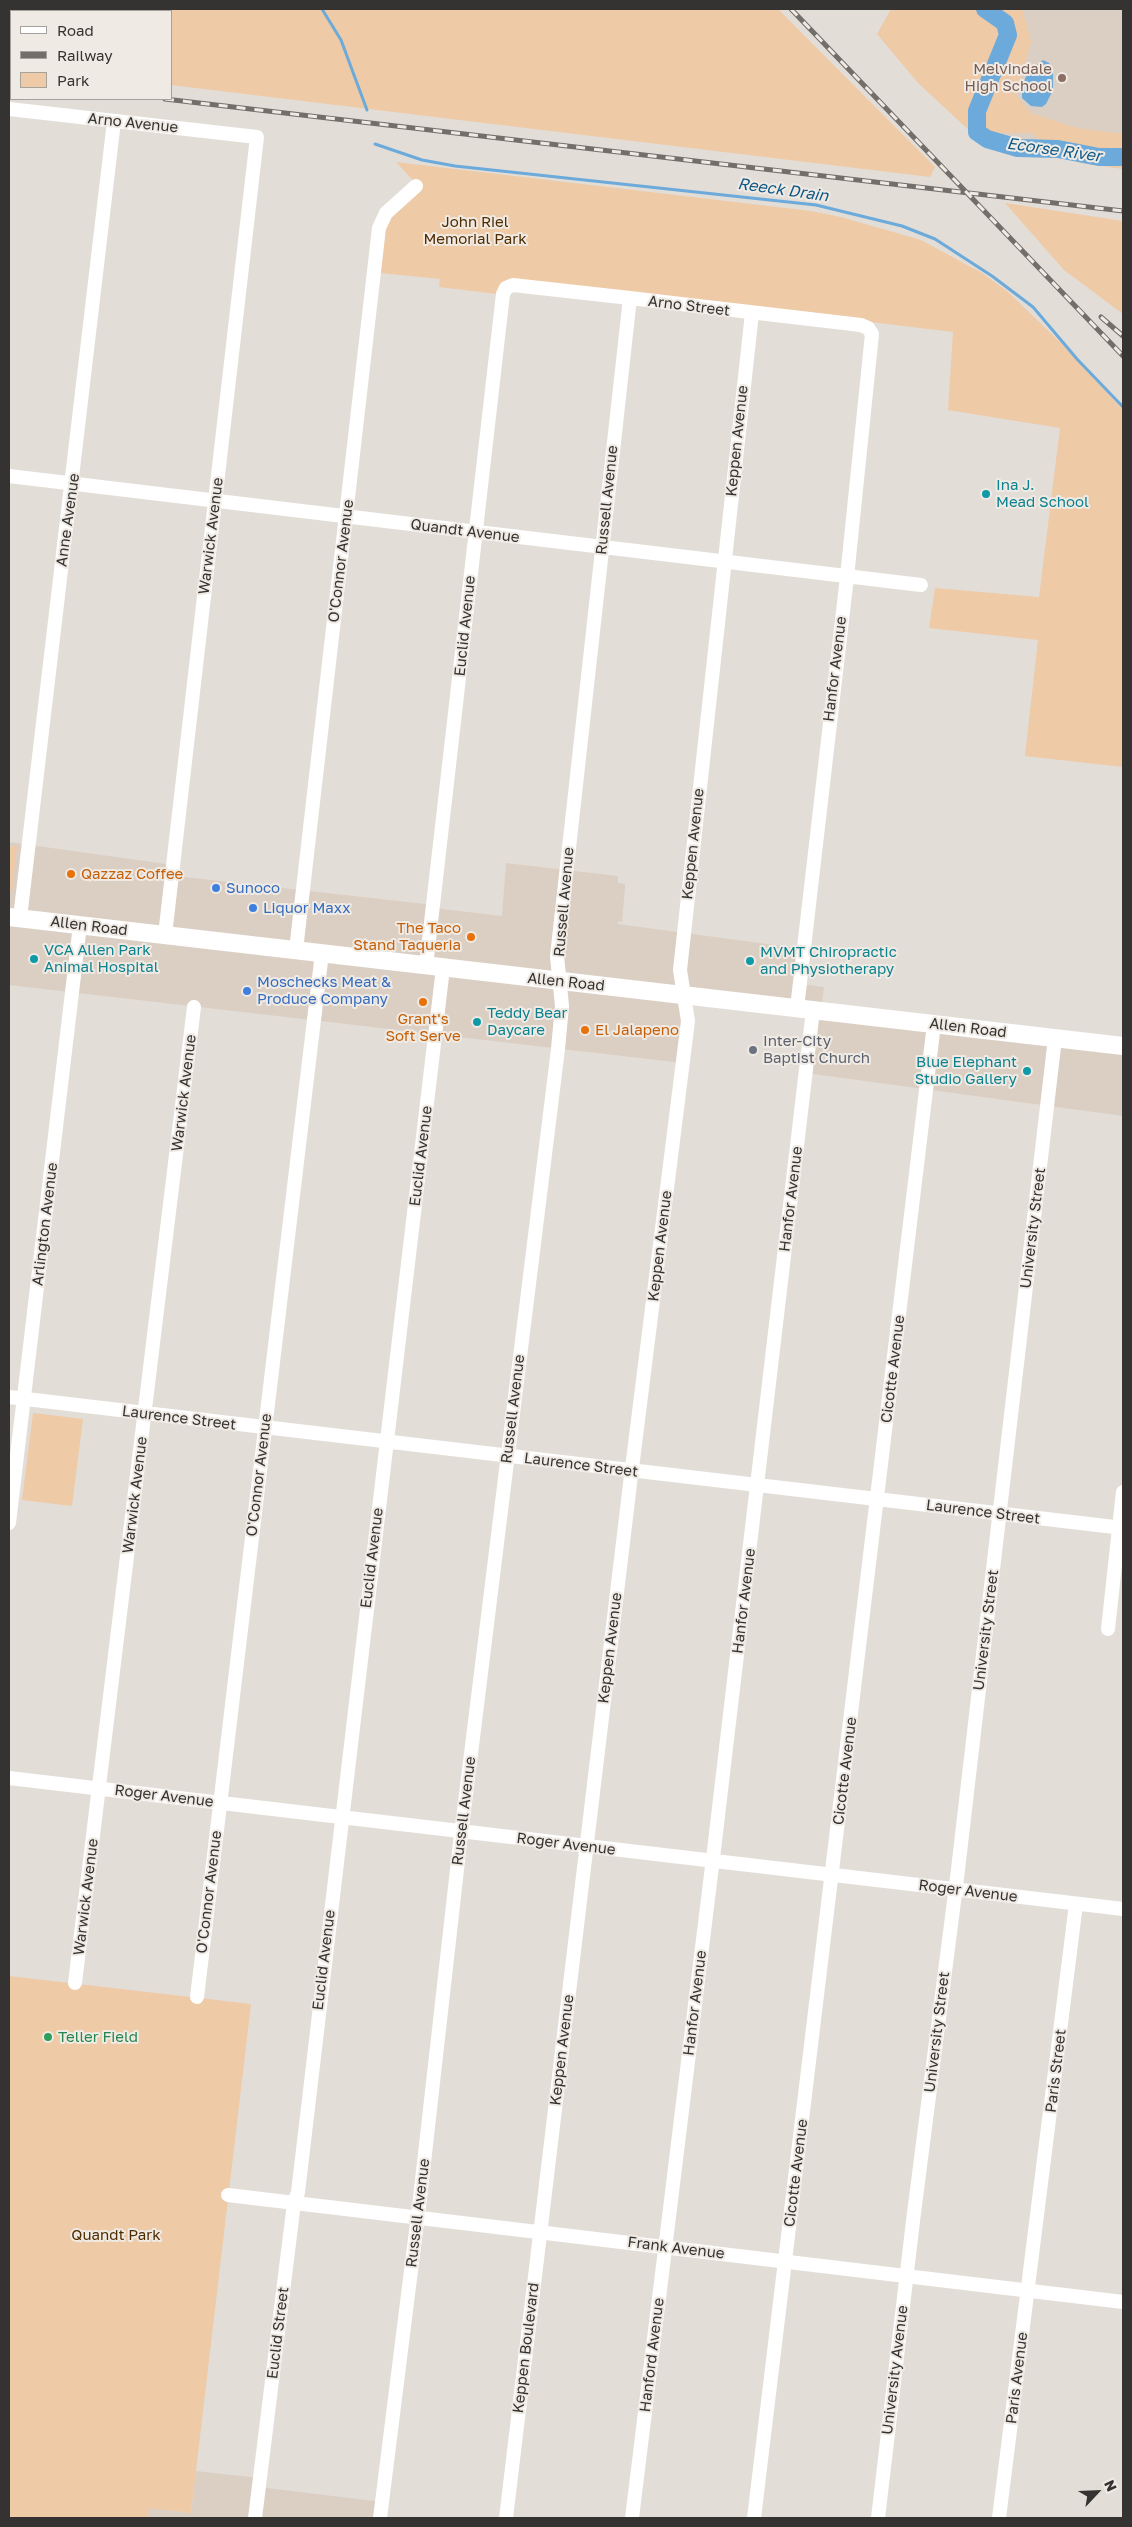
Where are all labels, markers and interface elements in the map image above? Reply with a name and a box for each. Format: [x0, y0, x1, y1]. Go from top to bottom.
legend [10, 10, 172, 100]
text: Road [57, 21, 94, 39]
text: Railway [57, 46, 113, 64]
place label: Melvindale High School [965, 60, 1052, 95]
text: Park [57, 71, 89, 89]
marker: Melvindale High School [1056, 72, 1068, 84]
street label: Arno Avenue [87, 109, 179, 137]
water label: Ecorse River [1006, 134, 1102, 166]
water label: Reeck Drain [736, 174, 830, 206]
park label: John Riel Memorial Park [423, 213, 527, 248]
street label: Arno Street [647, 292, 731, 320]
street label: Keppen Avenue [722, 384, 752, 498]
street label: Russell Avenue [592, 444, 622, 556]
street label: Anne Avenue [53, 472, 83, 568]
street label: Warwick Avenue [195, 476, 227, 596]
place label: Ina J. Mead School [996, 476, 1089, 511]
marker: Ina J. Mead School [980, 488, 992, 500]
street label: O'Connor Avenue [325, 499, 357, 623]
street label: Quandt Avenue [409, 515, 521, 547]
street label: Euclid Avenue [451, 575, 479, 677]
street label: Hanfor Avenue [820, 615, 850, 723]
street label: Keppen Avenue [678, 787, 708, 901]
street label: Russell Avenue [550, 846, 578, 958]
place label: Qazzaz Coffee [81, 865, 183, 883]
marker: Qazzaz Coffee [65, 868, 77, 880]
place label: Sunoco [226, 879, 280, 897]
marker: Sunoco [210, 882, 222, 894]
place label: Liquor Maxx [263, 899, 350, 917]
marker: Liquor Maxx [247, 902, 259, 914]
street label: Allen Road [49, 912, 129, 940]
place label: The Taco Stand Taqueria [353, 919, 461, 954]
marker: The Taco Stand Taqueria [465, 931, 477, 943]
place label: VCA Allen Park Animal Hospital [44, 941, 158, 976]
place label: MVMT Chiropractic and Physiotherapy [760, 943, 897, 978]
marker: VCA Allen Park Animal Hospital [28, 953, 40, 965]
marker: MVMT Chiropractic and Physiotherapy [744, 955, 756, 967]
street label: Allen Road [526, 969, 606, 995]
place label: Moschecks Meat & Produce Company [257, 973, 391, 1008]
marker: Moschecks Meat & Produce Company [241, 985, 253, 997]
marker: Grant's Soft Serve [417, 996, 429, 1008]
place label: Teddy Bear Daycare [487, 1004, 567, 1039]
place label: Grant's Soft Serve [385, 1010, 461, 1045]
street label: Allen Road [928, 1014, 1008, 1042]
marker: Teddy Bear Daycare [471, 1016, 483, 1028]
place label: El Jalapeno [595, 1021, 679, 1039]
marker: El Jalapeno [579, 1024, 591, 1036]
place label: Inter-City Baptist Church [763, 1032, 870, 1067]
street label: Warwick Avenue [168, 1033, 200, 1153]
marker: Inter-City Baptist Church [747, 1044, 759, 1056]
place label: Blue Elephant Studio Gallery [915, 1053, 1017, 1088]
marker: Blue Elephant Studio Gallery [1021, 1065, 1033, 1077]
street label: Euclid Avenue [406, 1105, 436, 1207]
street label: Hanfor Avenue [776, 1145, 806, 1253]
street label: Arlington Avenue [29, 1161, 61, 1287]
street label: University Street [1017, 1167, 1049, 1289]
street label: Keppen Avenue [644, 1189, 676, 1303]
street label: Cicotte Avenue [877, 1314, 909, 1424]
street label: Russell Avenue [497, 1353, 529, 1465]
street label: Laurence Street [121, 1402, 237, 1434]
street label: O'Connor Avenue [243, 1413, 275, 1537]
street label: Warwick Avenue [119, 1435, 151, 1555]
street label: Laurence Street [523, 1449, 639, 1481]
street label: Laurence Street [925, 1496, 1041, 1528]
street label: Euclid Avenue [357, 1507, 387, 1609]
street label: Hanfor Avenue [729, 1547, 759, 1655]
street label: University Street [970, 1569, 1002, 1691]
street label: Keppen Avenue [594, 1591, 626, 1705]
street label: Cicotte Avenue [829, 1716, 861, 1826]
street label: Russell Avenue [448, 1755, 480, 1867]
street label: Roger Avenue [114, 1781, 214, 1811]
street label: Roger Avenue [516, 1829, 616, 1859]
street label: O'Connor Avenue [193, 1830, 225, 1954]
street label: Warwick Avenue [70, 1837, 102, 1957]
street label: Roger Avenue [918, 1876, 1018, 1906]
street label: Euclid Avenue [309, 1909, 339, 2011]
street label: Hanfor Avenue [680, 1949, 710, 2057]
street label: University Street [921, 1971, 953, 2093]
street label: Keppen Avenue [546, 1993, 578, 2107]
place label: Teller Field [58, 2028, 138, 2046]
street label: Paris Street [1042, 2028, 1070, 2114]
marker: Teller Field [42, 2031, 54, 2043]
street label: Cicotte Avenue [780, 2118, 812, 2228]
street label: Russell Avenue [402, 2157, 434, 2269]
park label: Quandt Park [71, 2226, 161, 2244]
street label: Frank Avenue [627, 2233, 725, 2263]
street label: Keppen Boulevard [509, 2282, 543, 2414]
street label: Euclid Street [263, 2286, 293, 2380]
street label: Hanford Avenue [636, 2297, 668, 2413]
street label: University Avenue [878, 2304, 912, 2436]
street label: Paris Avenue [1002, 2331, 1032, 2425]
north arrow [1072, 2467, 1122, 2517]
text: N [1101, 2477, 1121, 2494]

